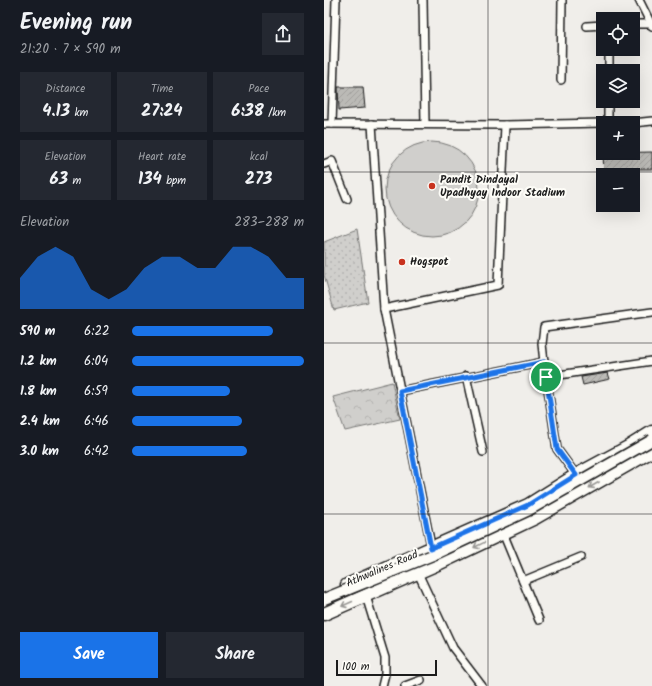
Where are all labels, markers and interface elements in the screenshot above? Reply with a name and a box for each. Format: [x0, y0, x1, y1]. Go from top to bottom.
text: Evening run [20, 6, 132, 41]
map controls [596, 12, 640, 212]
button: locate [596, 12, 640, 56]
button: share [262, 13, 304, 55]
text: 21:20 · 7 × 590 m [20, 39, 121, 60]
button: layers [596, 64, 640, 108]
text: Distance [46, 80, 85, 98]
text: Time [151, 80, 173, 98]
text: Pace [248, 80, 269, 98]
text: 4.13 [42, 98, 70, 125]
text: 27:24 [141, 98, 183, 125]
text: 6:38 [231, 98, 264, 125]
text: km [70, 104, 88, 122]
text: /km [264, 104, 286, 122]
button: + [596, 116, 640, 160]
text: Elevation [45, 148, 86, 166]
text: Heart rate [138, 148, 186, 166]
text: kcal [250, 148, 268, 166]
text: 63 [49, 166, 68, 193]
text: 134 [138, 166, 162, 193]
text: 273 [245, 166, 272, 193]
button: − [596, 168, 640, 212]
place label: Pandit Dindayal Upadhyay Indoor Stadium [440, 171, 565, 202]
text: m [68, 172, 81, 190]
text: bpm [162, 172, 186, 190]
marker: Pandit Dindayal Upadhyay Indoor Stadium [427, 181, 437, 191]
text: Elevation [20, 212, 69, 233]
text: 283–288 m [235, 212, 304, 233]
place label: Hogspot [410, 253, 450, 271]
marker: Hogspot [397, 257, 407, 267]
text: 590 m [20, 321, 55, 342]
text: 6:22 [84, 321, 110, 342]
text: 1.2 km [20, 351, 57, 372]
text: 6:04 [84, 351, 108, 372]
pin [529, 360, 563, 394]
icon: arrive [535, 366, 557, 388]
text: 1.8 km [20, 381, 57, 402]
text: 6:59 [84, 381, 108, 402]
text: 2.4 km [20, 411, 60, 432]
text: 6:46 [84, 411, 109, 432]
text: 3.0 km [20, 441, 59, 462]
text: 6:42 [84, 441, 109, 462]
one-way arrow [588, 481, 600, 489]
one-way arrow [473, 542, 485, 549]
street label: Athwalines Road [343, 546, 421, 592]
one-way arrow [342, 601, 354, 608]
button: Save [20, 632, 158, 678]
button: Share [166, 632, 304, 678]
scale bar [336, 658, 437, 677]
text: 100 m [342, 658, 370, 676]

